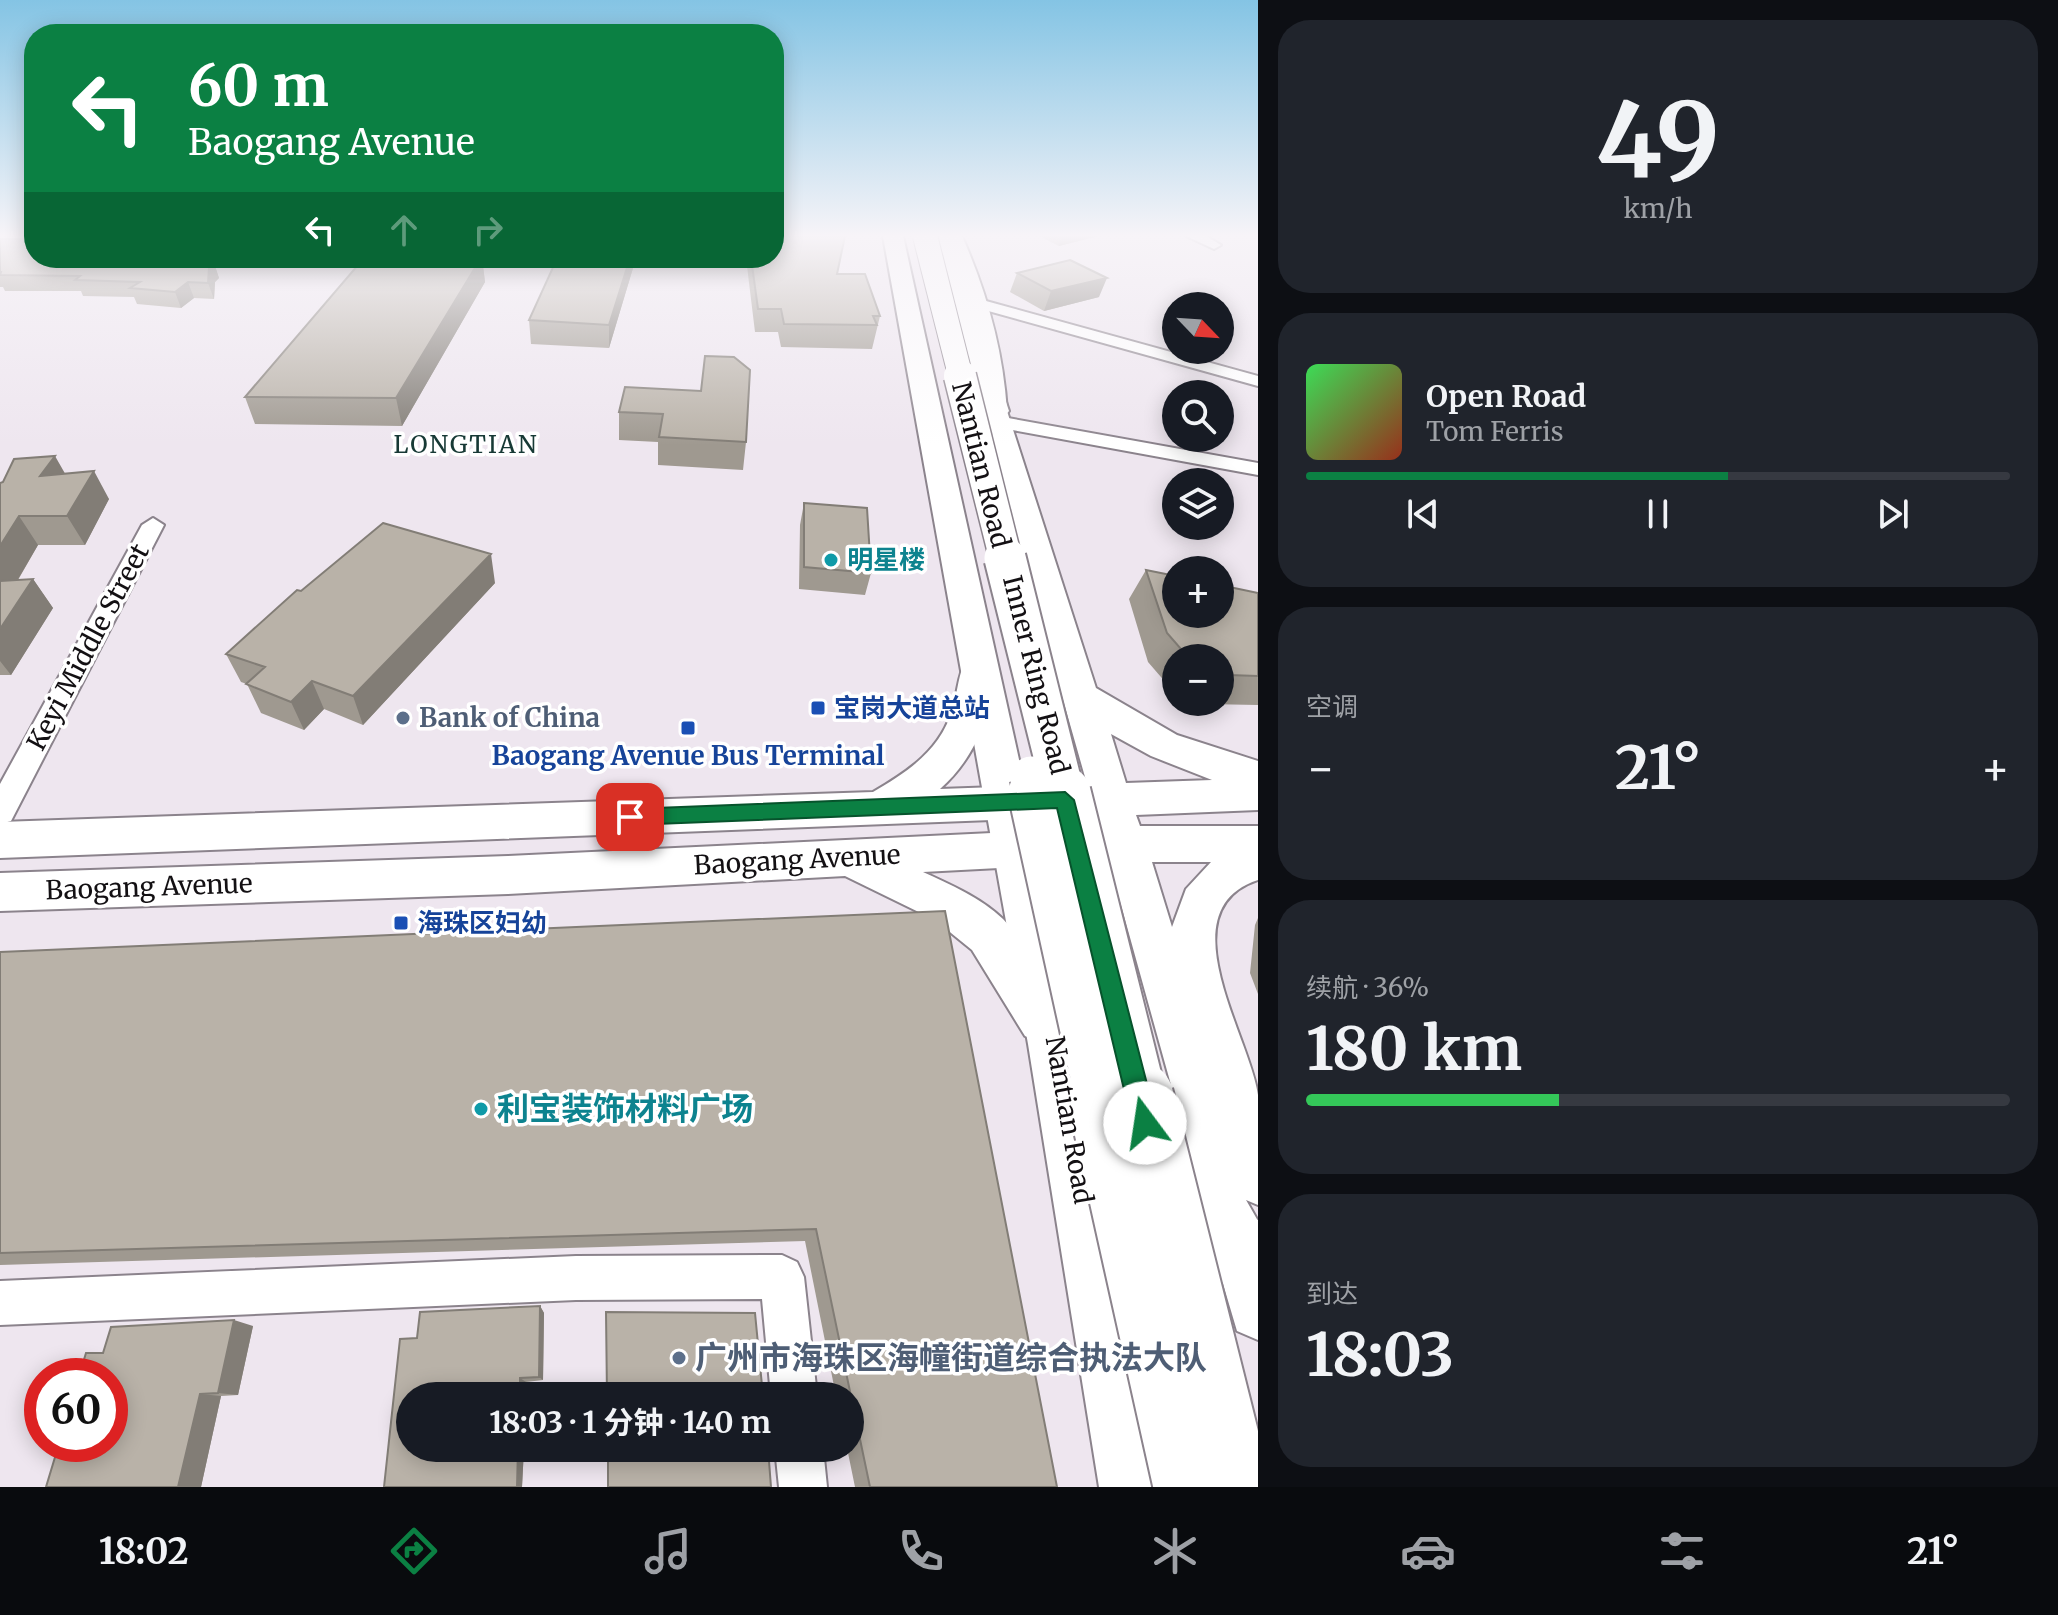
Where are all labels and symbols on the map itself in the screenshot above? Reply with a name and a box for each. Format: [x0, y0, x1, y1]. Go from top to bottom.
north arrow [1162, 292, 1234, 364]
street label: Nantian Road [945, 379, 1018, 552]
district label: LONGTIAN [393, 429, 539, 460]
street label: Keyi Middle Street [19, 538, 156, 756]
place label: 明星楼 [847, 543, 925, 576]
marker: 明星楼 [822, 551, 840, 569]
street label: Inner Ring Road [996, 572, 1077, 778]
place label: 宝岗大道总站 [834, 691, 990, 724]
marker: 宝岗大道总站 [809, 699, 827, 717]
place label: Bank of China [419, 701, 600, 734]
marker: Bank of China [394, 709, 412, 727]
marker: Baogang Avenue Bus Terminal [679, 719, 697, 737]
place label: Baogang Avenue Bus Terminal [491, 739, 885, 772]
pin [596, 783, 664, 851]
street label: Baogang Avenue [693, 838, 901, 881]
street label: Baogang Avenue [45, 866, 253, 907]
place label: 海珠区妇幼 [417, 906, 547, 939]
marker: 海珠区妇幼 [392, 914, 410, 932]
street label: Nantian Road [1039, 1033, 1101, 1207]
position arrow [1103, 1081, 1187, 1165]
place label: 利宝装饰材料广场 [497, 1089, 753, 1129]
marker: 利宝装饰材料广场 [472, 1100, 490, 1118]
place label: 广州市海珠区海幢街道综合执法大队 [695, 1338, 1207, 1378]
marker: 广州市海珠区海幢街道综合执法大队 [670, 1349, 688, 1367]
speed limit sign: 60 [24, 1358, 128, 1462]

